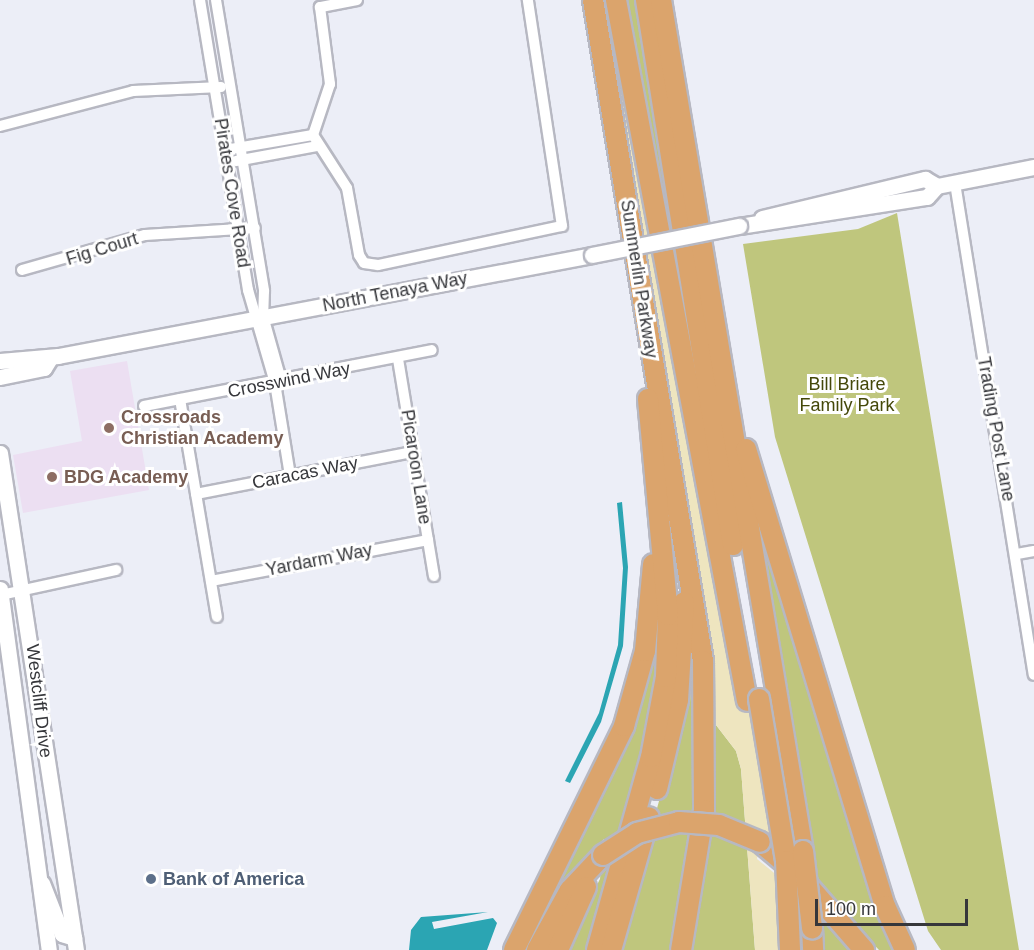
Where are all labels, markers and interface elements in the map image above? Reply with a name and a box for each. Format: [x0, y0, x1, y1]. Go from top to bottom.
street label: Pirates Cove Road [210, 117, 254, 269]
street label: Summerlin Parkway [616, 198, 662, 360]
street label: Fig Court [63, 228, 141, 270]
street label: North Tenaya Way [321, 267, 469, 317]
street label: Trading Post Lane [973, 355, 1019, 503]
street label: Crosswind Way [226, 358, 352, 402]
park label: Bill Briare Family Park [799, 374, 895, 416]
place label: Crossroads Christian Academy [121, 407, 284, 450]
street label: Picaroon Lane [396, 408, 436, 526]
marker: Crossroads Christian Academy [102, 421, 116, 435]
street label: Caracas Way [250, 452, 360, 494]
place label: BDG Academy [64, 466, 189, 488]
marker: BDG Academy [45, 470, 59, 484]
street label: Yardarm Way [264, 539, 374, 581]
street label: Westcliff Drive [21, 643, 57, 759]
place label: Bank of America [163, 868, 305, 890]
marker: Bank of America [144, 872, 158, 886]
scale bar [818, 887, 971, 925]
text: 100 m [826, 899, 876, 919]

